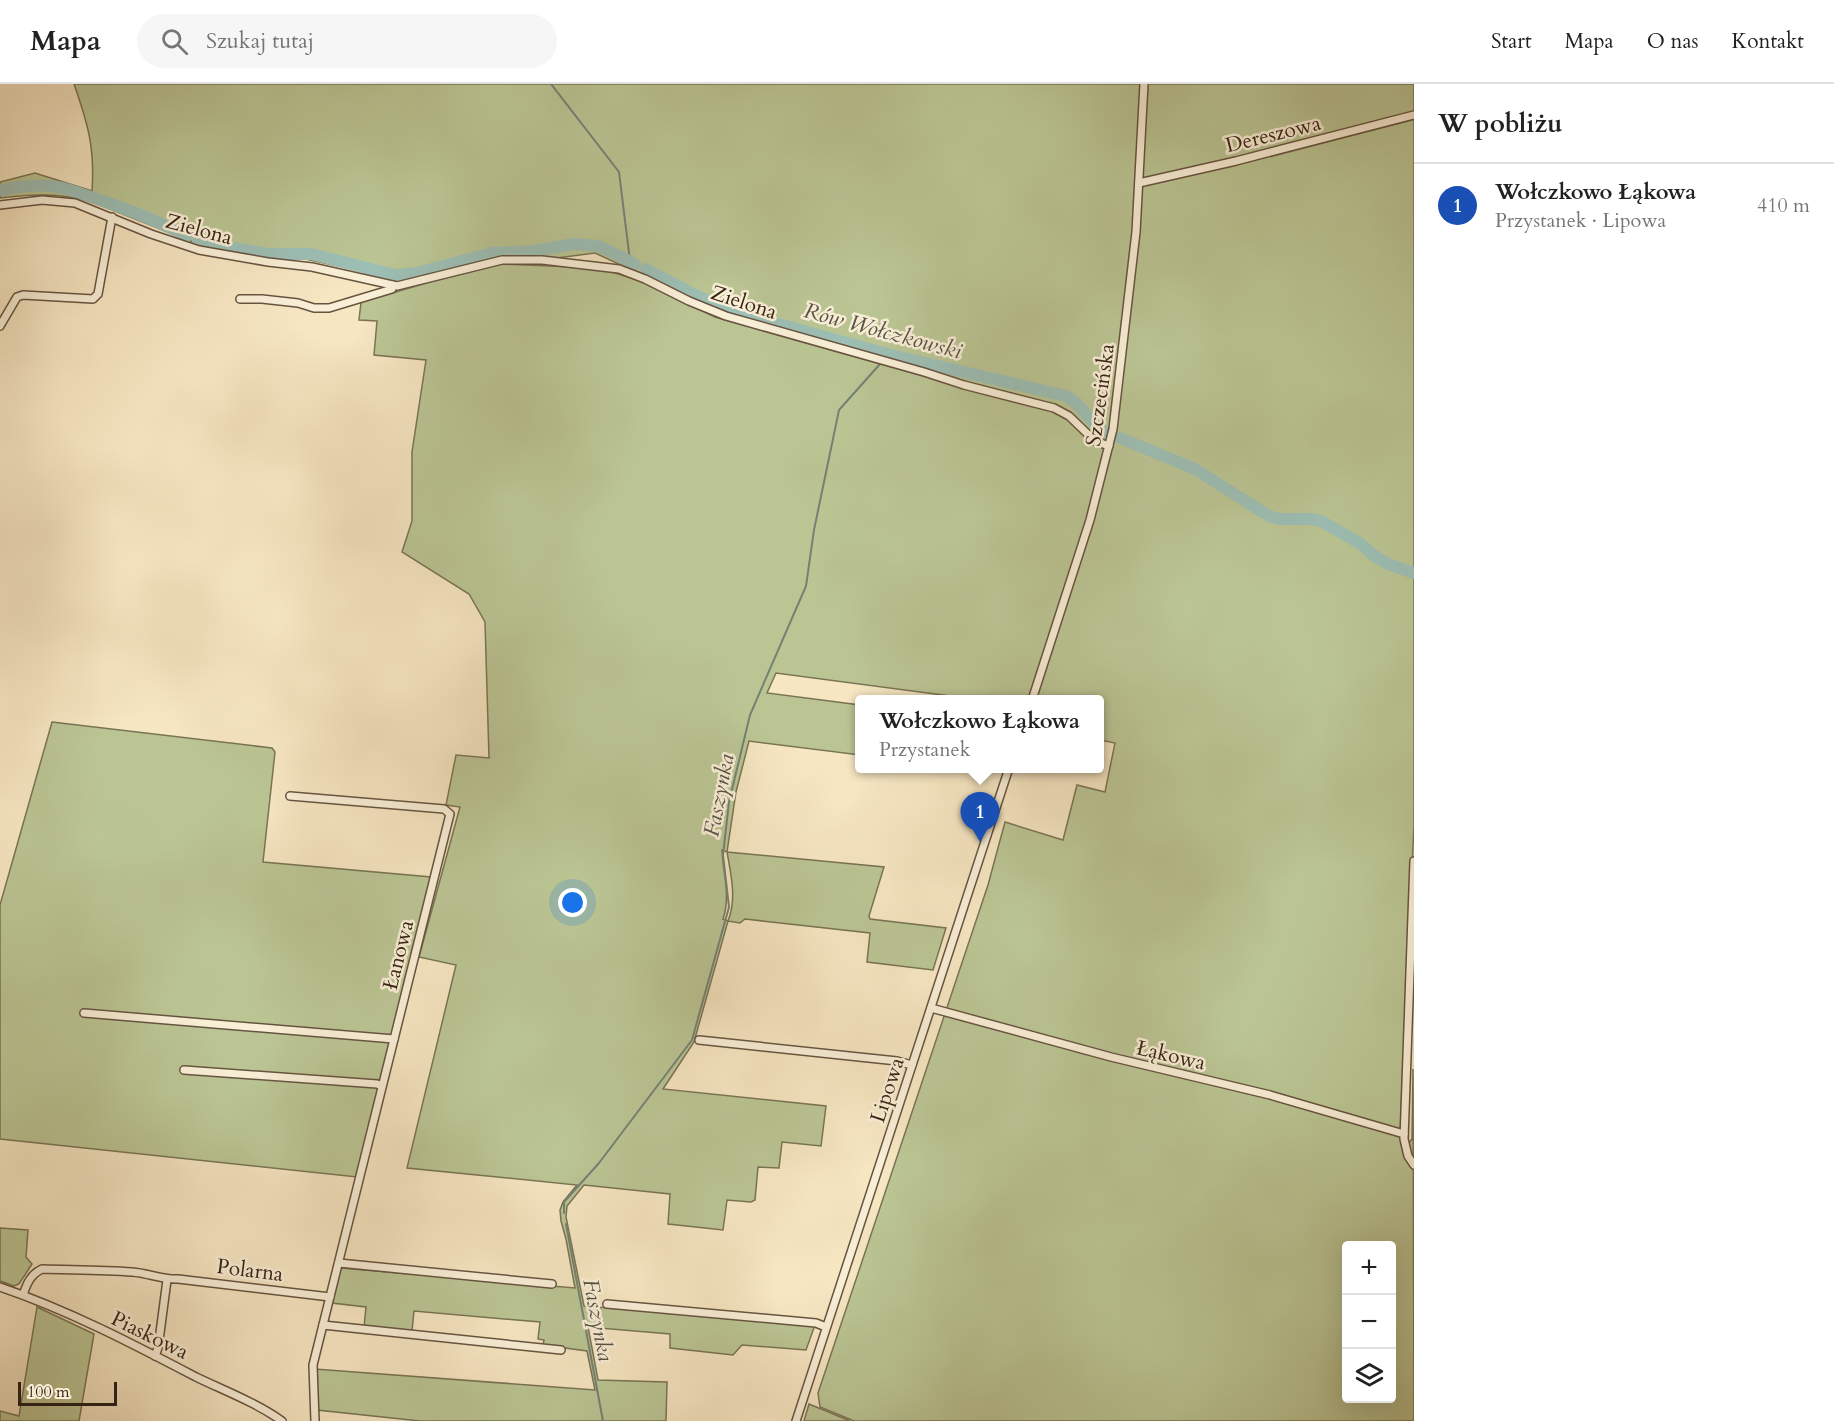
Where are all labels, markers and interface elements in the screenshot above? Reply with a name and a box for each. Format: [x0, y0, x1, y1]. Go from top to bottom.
search box [137, 14, 557, 68]
text: Mapa [30, 22, 101, 60]
icon: search [158, 25, 191, 58]
text: Szukaj tutaj [206, 26, 314, 56]
text: Start [1491, 27, 1532, 56]
text: Mapa [1565, 27, 1614, 56]
text: O nas [1647, 27, 1699, 56]
text: Kontakt [1732, 27, 1804, 56]
text: W pobliżu [1438, 106, 1563, 141]
street label: Dereszowa [1222, 109, 1324, 160]
text: Wołczkowo Łąkowa [1495, 177, 1696, 207]
text: 1 [1452, 192, 1463, 219]
text: 410 m [1757, 192, 1810, 219]
street label: Zielona [162, 207, 236, 252]
text: Przystanek · Lipowa [1495, 207, 1666, 234]
street label: Zielona [707, 278, 781, 327]
water label: Rów Wołczkowski [801, 295, 966, 367]
street label: Szczecińska [1079, 342, 1122, 448]
popup [855, 695, 1104, 773]
text: Wołczkowo Łąkowa [879, 706, 1080, 736]
text: Przystanek [879, 736, 970, 763]
water label: Faszynka [696, 751, 742, 839]
pin: 1 [960, 792, 1000, 842]
your location [558, 888, 587, 917]
street label: Łanowa [376, 917, 421, 993]
street label: Łąkowa [1133, 1033, 1208, 1078]
street label: Lipowa [863, 1054, 912, 1127]
map controls [1342, 1241, 1396, 1403]
button: + [1342, 1241, 1396, 1295]
street label: Polarna [215, 1252, 285, 1289]
water label: Faszynka [575, 1276, 621, 1364]
button: − [1342, 1295, 1396, 1349]
street label: Piaskowa [106, 1304, 193, 1367]
button: layers [1342, 1349, 1396, 1403]
scale bar [18, 1379, 117, 1406]
text: 100 m [27, 1381, 69, 1403]

